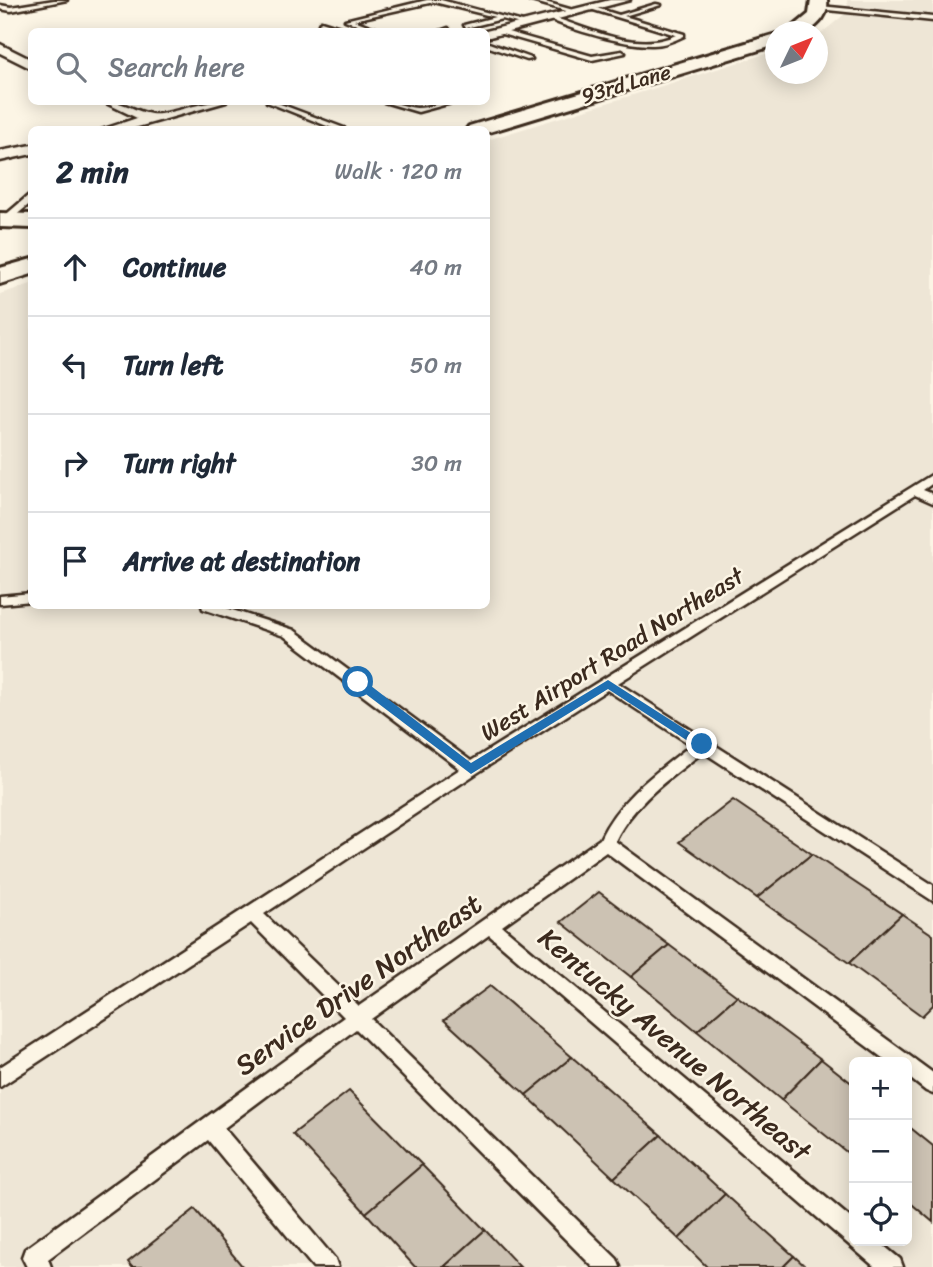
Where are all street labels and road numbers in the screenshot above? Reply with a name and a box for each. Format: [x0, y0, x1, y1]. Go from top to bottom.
street label: 93rd Lane [577, 53, 676, 115]
street label: West Airport Road Northeast [472, 555, 753, 753]
street label: Service Drive Northeast [224, 880, 493, 1089]
street label: Kentucky Avenue Northeast [527, 915, 824, 1175]

